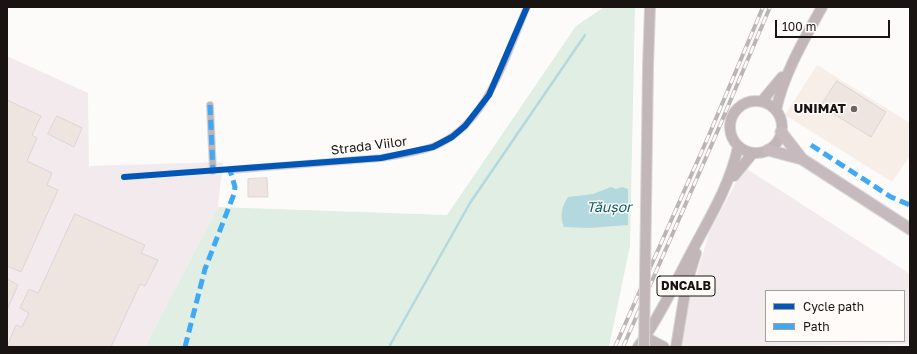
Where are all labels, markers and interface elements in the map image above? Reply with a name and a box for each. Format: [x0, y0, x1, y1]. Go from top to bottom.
scale bar [777, 12, 892, 38]
text: 100 m [782, 19, 816, 34]
place label: UNIMAT [794, 101, 846, 117]
marker: UNIMAT [849, 104, 859, 114]
street label: Strada Viilor [330, 134, 408, 158]
water label: Tăușor [586, 200, 632, 216]
road number: DNCALB [657, 276, 715, 296]
legend [765, 290, 905, 342]
text: Cycle path [803, 299, 864, 314]
text: Path [803, 319, 830, 334]

